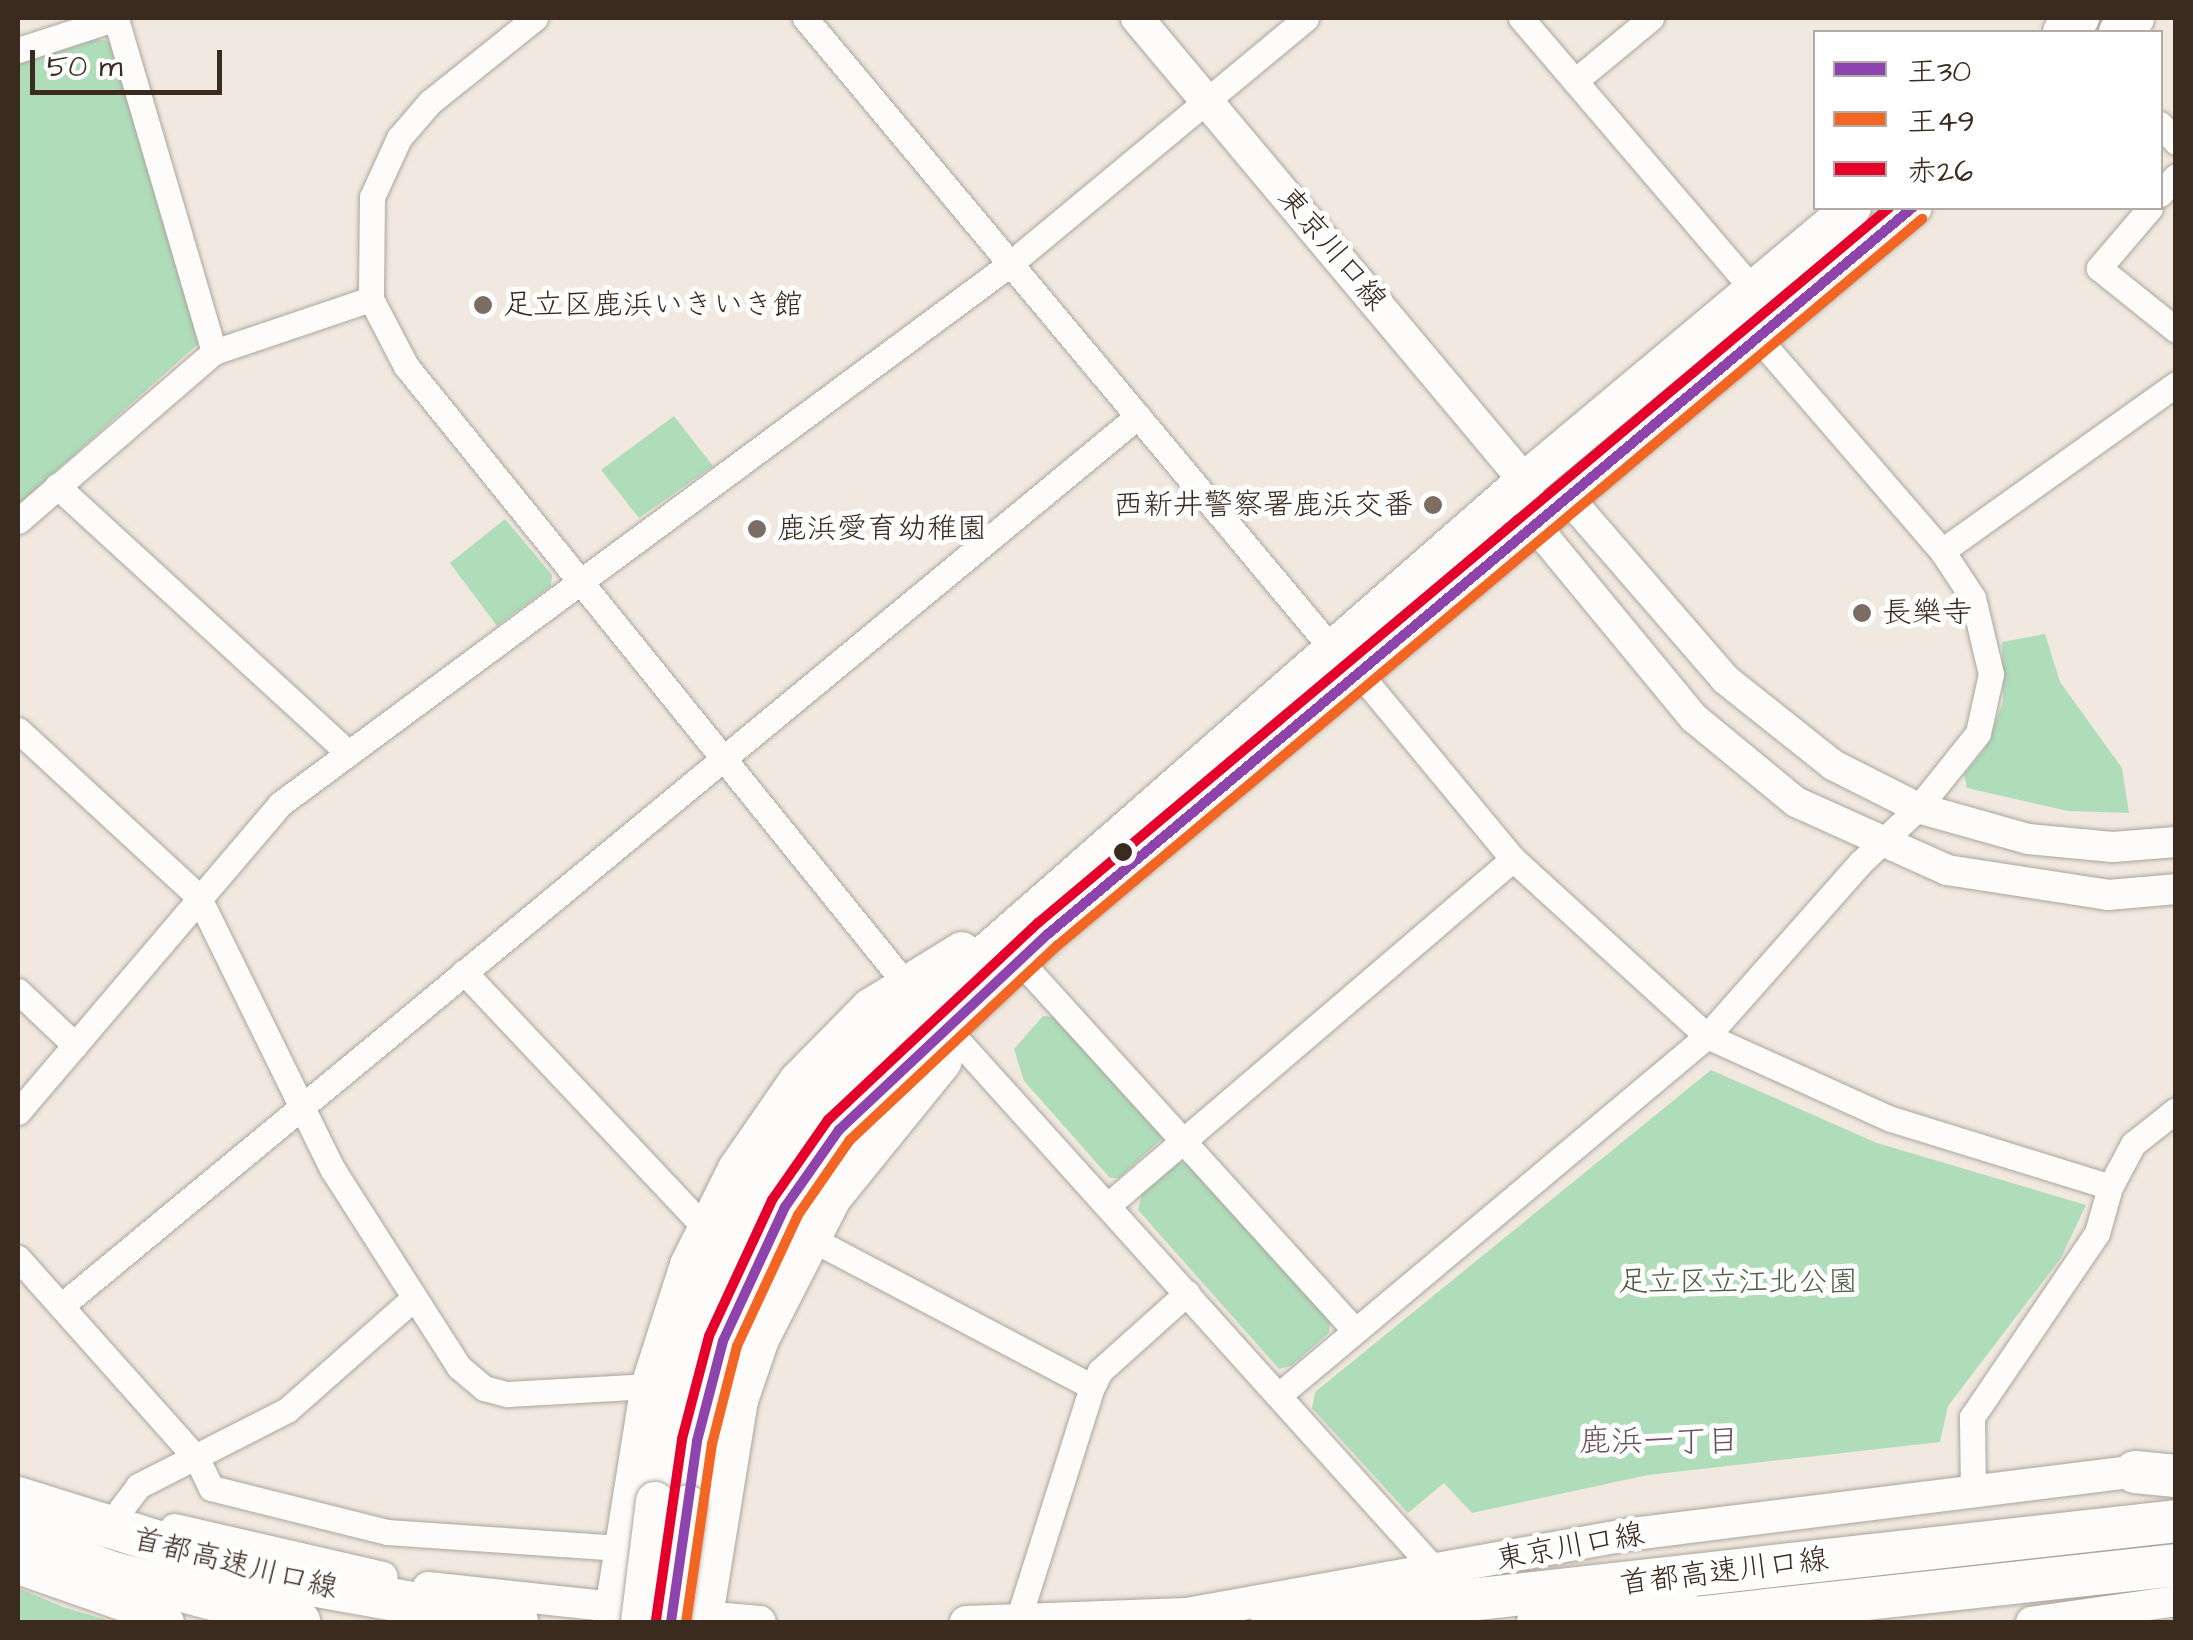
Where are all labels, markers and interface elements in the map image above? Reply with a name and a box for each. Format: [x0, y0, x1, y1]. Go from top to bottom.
scale bar [35, 30, 228, 92]
legend [1813, 30, 2163, 210]
text: 50 m [47, 46, 123, 88]
text: 王30 [1907, 51, 1971, 93]
text: 王49 [1907, 101, 1975, 143]
text: 赤26 [1907, 151, 1973, 193]
street label: 東京川口線 [1270, 180, 1394, 318]
place label: 足立区鹿浜いきいき館 [503, 287, 803, 323]
marker: 足立区鹿浜いきいき館 [472, 294, 494, 316]
place label: 西新井警察署鹿浜交番 [1113, 487, 1413, 523]
marker: 西新井警察署鹿浜交番 [1422, 494, 1444, 516]
place label: 鹿浜愛育幼稚園 [777, 511, 987, 547]
marker: 鹿浜愛育幼稚園 [746, 518, 768, 540]
place label: 長樂寺 [1882, 595, 1972, 631]
marker: 長樂寺 [1851, 602, 1873, 624]
unlabelled marker [1113, 842, 1133, 862]
park label: 足立区立江北公園 [1618, 1264, 1858, 1300]
district label: 鹿浜一丁目 [1579, 1423, 1739, 1461]
street label: 東京川口線 [1493, 1516, 1647, 1578]
street label: 首都高速川口線 [129, 1521, 341, 1607]
street label: 首都高速川口線 [1618, 1541, 1830, 1603]

